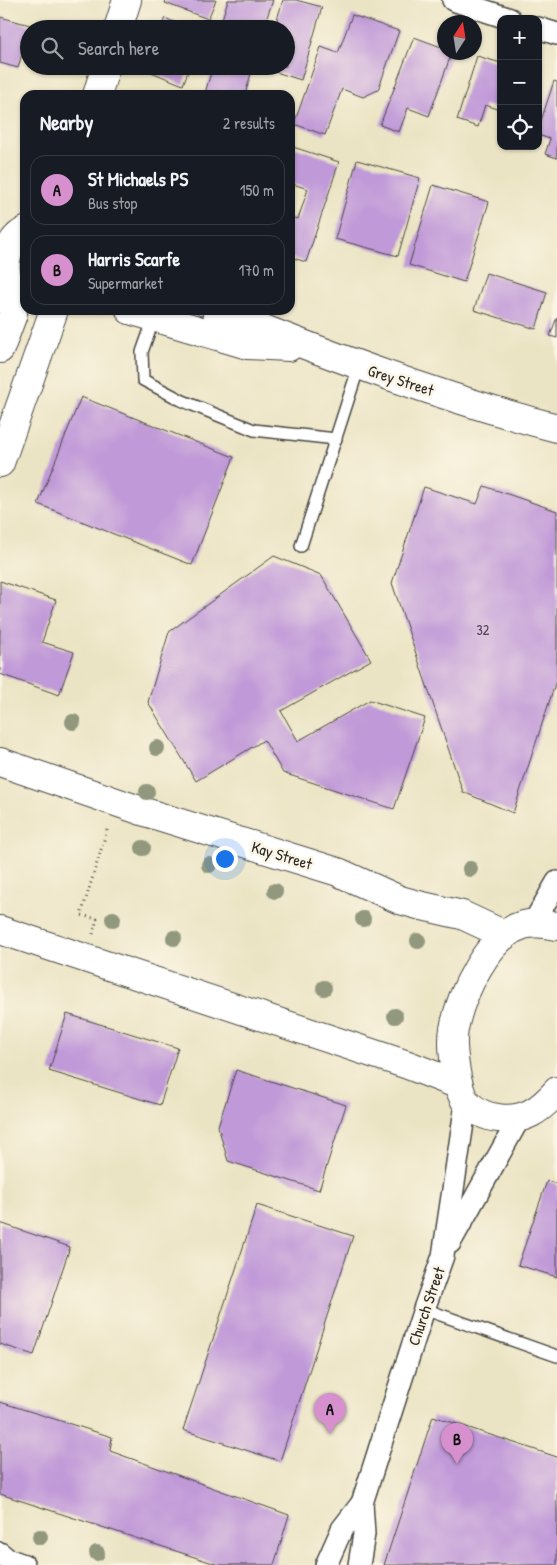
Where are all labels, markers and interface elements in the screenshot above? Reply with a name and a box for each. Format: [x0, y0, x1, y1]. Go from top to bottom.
north arrow [437, 15, 482, 60]
map controls [497, 15, 542, 150]
button: + [497, 15, 542, 60]
search box [20, 20, 295, 75]
icon: search [38, 34, 66, 62]
text: Search here [78, 35, 159, 61]
button: − [497, 60, 542, 105]
button: locate [497, 105, 542, 150]
text: Nearby [40, 108, 93, 137]
text: 2 results [223, 112, 275, 134]
text: St Michaels PS [88, 166, 188, 192]
text: A [53, 179, 61, 201]
text: 150 m [240, 179, 274, 201]
text: Bus stop [88, 192, 137, 214]
text: Harris Scarfe [88, 246, 180, 272]
text: B [53, 259, 61, 281]
text: 170 m [239, 259, 274, 281]
text: Supermarket [88, 272, 163, 294]
street label: Grey Street [365, 359, 437, 401]
house number: 32 [477, 620, 490, 639]
street label: Kay Street [249, 835, 315, 875]
your location [212, 846, 238, 872]
street label: Church Street [402, 1263, 450, 1348]
pin: A [314, 1393, 346, 1434]
pin: B [441, 1423, 473, 1464]

